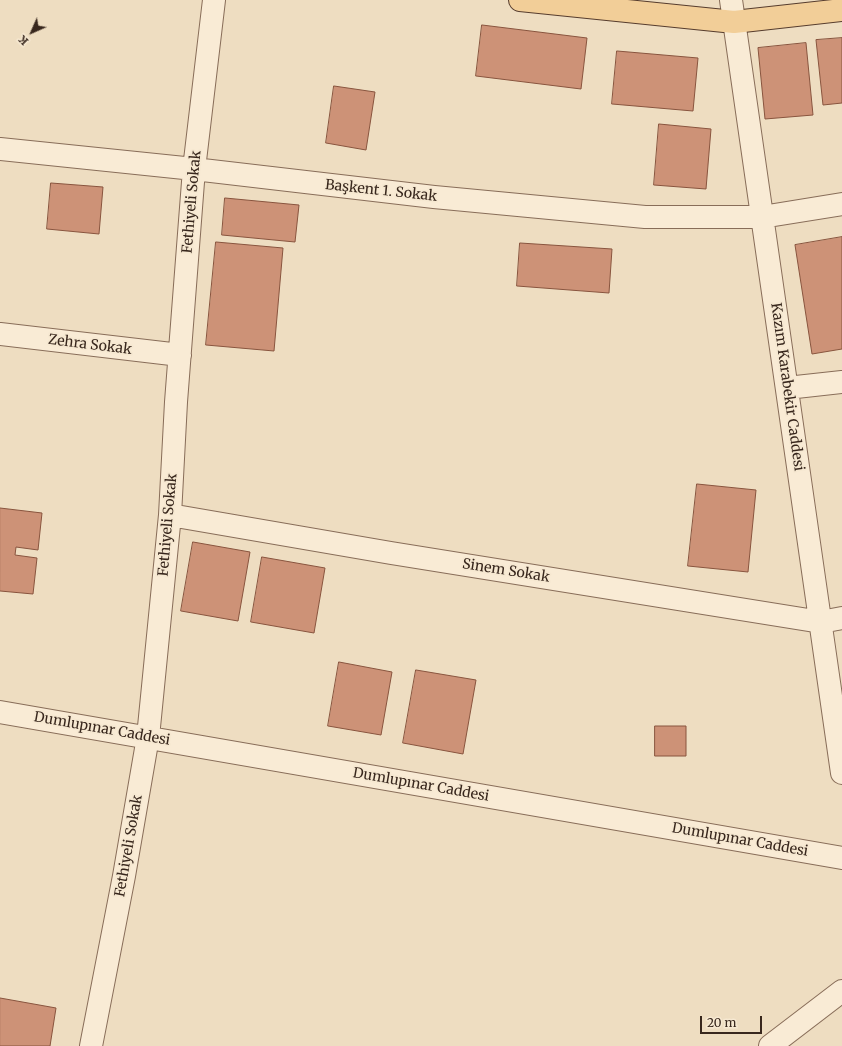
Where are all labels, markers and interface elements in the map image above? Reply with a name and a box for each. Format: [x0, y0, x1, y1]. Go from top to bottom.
north arrow [12, 12, 52, 52]
text: K [16, 33, 31, 48]
street label: Fethiyeli Sokak [179, 150, 205, 254]
street label: Başkent 1. Sokak [324, 177, 438, 205]
street label: Kazım Karabekir Caddesi [767, 302, 807, 472]
street label: Zehra Sokak [47, 332, 133, 358]
street label: Fethiyeli Sokak [155, 473, 181, 577]
street label: Sinem Sokak [461, 556, 551, 586]
street label: Dumlupınar Caddesi [33, 709, 171, 749]
street label: Dumlupınar Caddesi [352, 765, 490, 805]
street label: Fethiyeli Sokak [112, 794, 146, 898]
street label: Dumlupınar Caddesi [671, 820, 809, 860]
scale bar [702, 1008, 764, 1034]
text: 20 m [707, 1015, 736, 1030]

